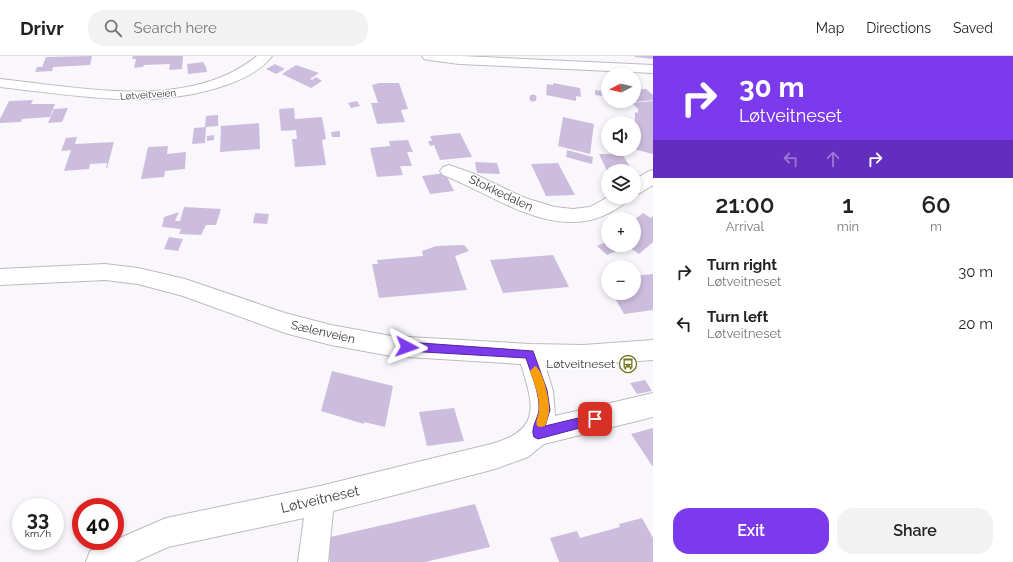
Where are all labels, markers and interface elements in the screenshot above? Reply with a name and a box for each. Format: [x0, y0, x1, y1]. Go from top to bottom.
search box [88, 10, 368, 46]
text: Drivr [20, 17, 64, 39]
icon: search [102, 17, 124, 39]
text: Search here [134, 19, 217, 37]
text: Map [816, 20, 844, 36]
text: Directions [866, 20, 931, 36]
text: Saved [953, 20, 993, 36]
north arrow [601, 68, 641, 108]
map controls [601, 68, 641, 300]
text: 30 m [739, 71, 805, 104]
icon: right [673, 72, 725, 124]
street label: Løtveitveien [120, 87, 177, 102]
text: Løtveitneset [739, 105, 842, 126]
button: sound [601, 116, 641, 156]
icon: left [780, 148, 802, 170]
icon: ahead [822, 148, 844, 170]
icon: right [864, 148, 886, 170]
button: layers [601, 164, 641, 204]
street label: Stokkedalen [467, 172, 535, 214]
text: 21:00 [715, 190, 775, 219]
text: 1 [842, 190, 854, 219]
text: 60 [921, 190, 951, 219]
button: + [601, 212, 641, 252]
text: Arrival [726, 219, 764, 234]
text: min [837, 219, 859, 234]
text: m [930, 219, 942, 234]
text: Turn right [707, 256, 777, 274]
button: − [601, 260, 641, 300]
icon: right [673, 261, 695, 283]
text: 30 m [958, 263, 993, 281]
text: Løtveitneset [707, 274, 781, 289]
text: Turn left [707, 308, 768, 326]
icon: left [673, 313, 695, 335]
text: 20 m [958, 315, 993, 333]
street label: Sælenveien [289, 318, 357, 346]
position arrow [386, 326, 428, 368]
text: Løtveitneset [707, 326, 781, 341]
bus stop icon: Løtveitneset [618, 354, 638, 374]
place label: Løtveitneset [546, 357, 615, 371]
pin [578, 402, 612, 436]
icon: arrive [584, 408, 606, 430]
street label: Løtveitneset [279, 482, 361, 516]
speed limit sign: 40 [72, 498, 124, 550]
text: 33 [27, 507, 49, 531]
button: Exit [673, 508, 829, 554]
button: Share [837, 508, 993, 554]
text: km/h [25, 528, 51, 539]

